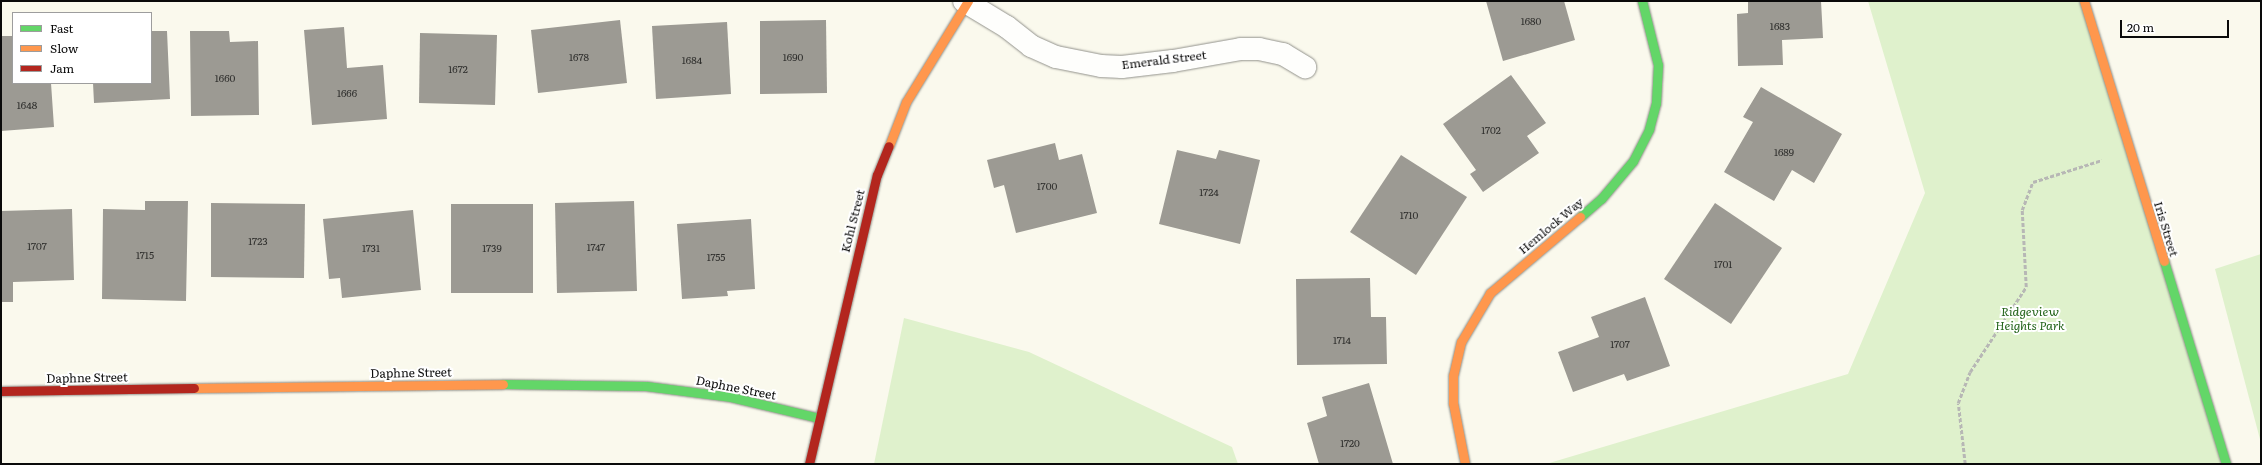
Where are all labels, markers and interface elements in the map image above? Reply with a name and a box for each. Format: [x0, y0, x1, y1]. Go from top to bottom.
legend [12, 12, 152, 84]
scale bar [2122, 12, 2231, 38]
house number: 1680 [1521, 15, 1541, 27]
text: 20 m [2127, 18, 2154, 36]
text: Fast [50, 19, 73, 37]
house number: 1683 [1770, 20, 1790, 32]
text: Slow [50, 39, 78, 57]
street label: Emerald Street [1121, 48, 1207, 72]
house number: 1678 [569, 51, 589, 63]
house number: 1690 [783, 51, 803, 63]
house number: 1684 [682, 54, 702, 66]
text: Jam [50, 59, 74, 77]
house number: 1672 [448, 63, 468, 75]
house number: 1660 [215, 72, 235, 84]
house number: 1666 [337, 87, 357, 99]
house number: 1648 [17, 99, 37, 111]
house number: 1702 [1481, 124, 1501, 136]
house number: 1689 [1774, 146, 1794, 158]
house number: 1700 [1037, 180, 1057, 192]
house number: 1724 [1199, 186, 1219, 198]
street label: Kohl Street [838, 188, 868, 254]
street label: Hemlock Way [1516, 195, 1586, 257]
street label: Iris Street [2151, 200, 2181, 258]
house number: 1710 [1400, 209, 1418, 221]
house number: 1723 [248, 235, 268, 247]
house number: 1707 [27, 240, 47, 252]
house number: 1747 [587, 241, 605, 253]
house number: 1731 [362, 242, 380, 254]
house number: 1739 [482, 242, 502, 254]
house number: 1715 [136, 249, 154, 261]
house number: 1755 [707, 251, 725, 263]
house number: 1701 [1714, 258, 1732, 270]
park label: Ridgeview Heights Park [1995, 305, 2065, 333]
house number: 1714 [1333, 334, 1351, 346]
house number: 1707 [1610, 338, 1630, 350]
street label: Daphne Street [370, 365, 452, 381]
street label: Daphne Street [46, 370, 128, 386]
street label: Daphne Street [695, 373, 777, 403]
house number: 1720 [1340, 437, 1360, 449]

